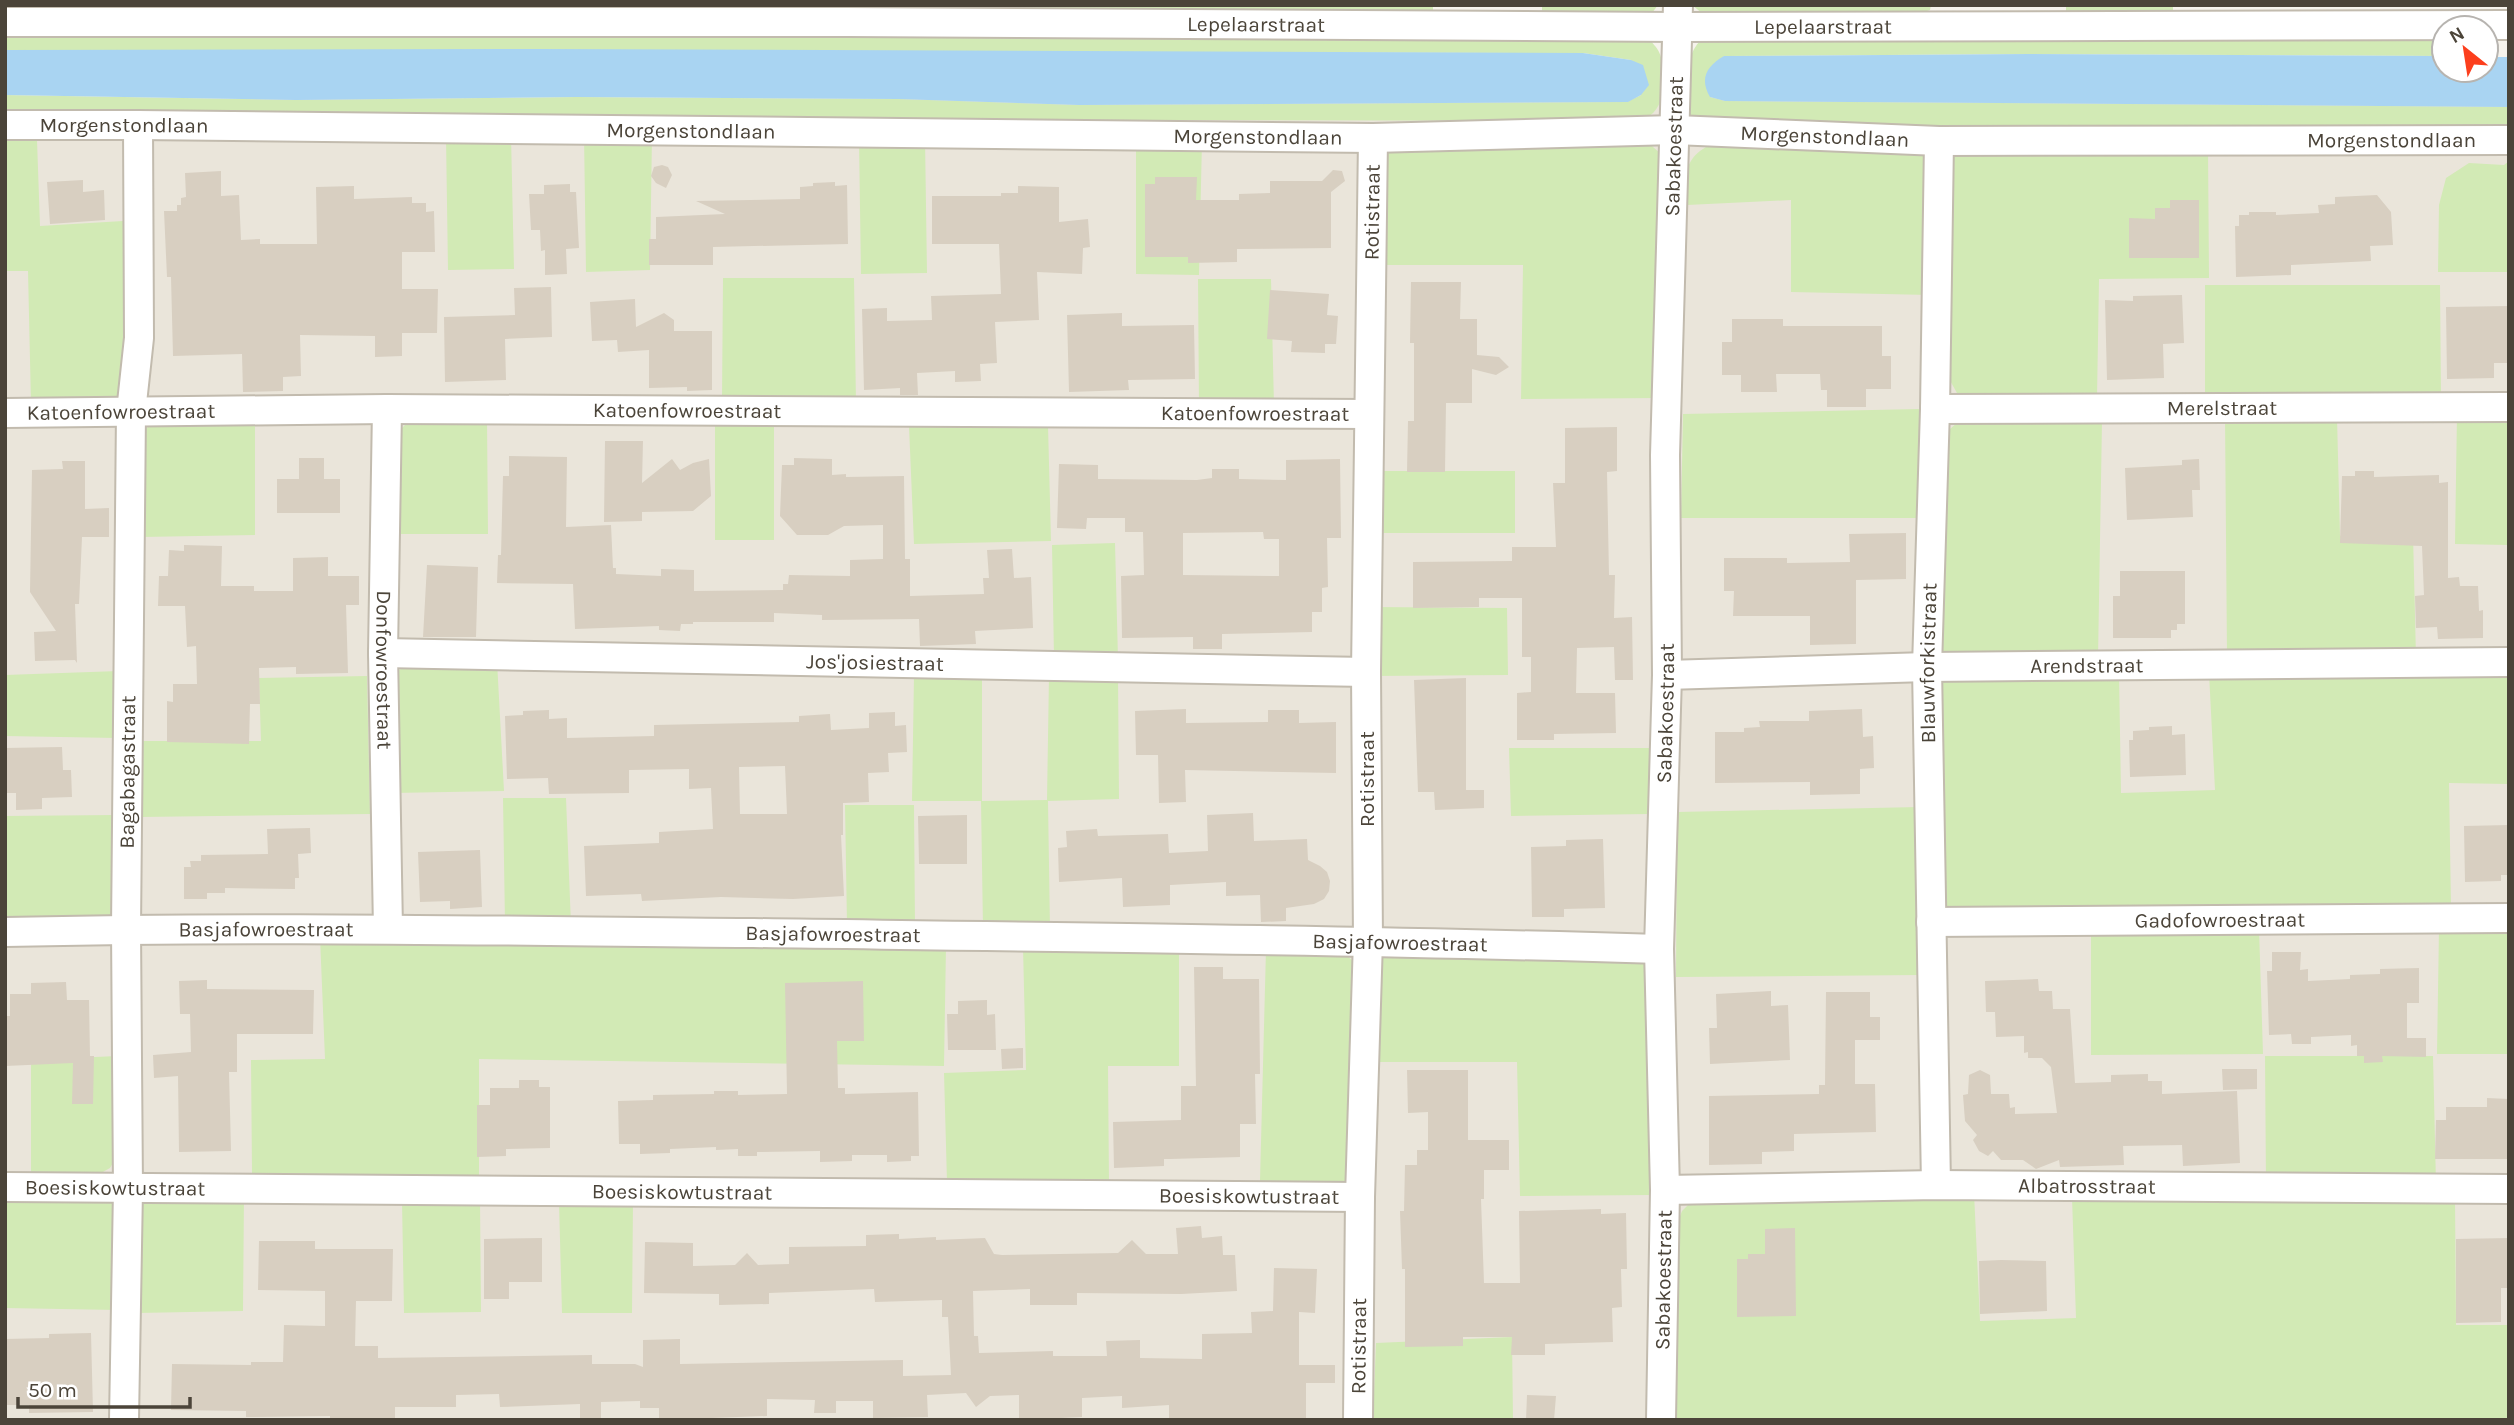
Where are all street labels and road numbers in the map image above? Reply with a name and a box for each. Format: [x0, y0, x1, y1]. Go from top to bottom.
street label: Lepelaarstraat [1187, 12, 1325, 37]
street label: Lepelaarstraat [1754, 14, 1892, 39]
street label: Sabakoestraat [1660, 76, 1688, 217]
street label: Morgenstondlaan [39, 113, 209, 138]
street label: Morgenstondlaan [606, 118, 776, 144]
street label: Morgenstondlaan [1740, 121, 1910, 152]
street label: Morgenstondlaan [1173, 124, 1343, 150]
street label: Morgenstondlaan [2307, 128, 2476, 152]
street label: Rotistraat [1359, 164, 1385, 260]
street label: Merelstraat [2167, 396, 2277, 420]
street label: Katoenfowroestraat [593, 398, 781, 423]
street label: Katoenfowroestraat [27, 399, 215, 425]
street label: Katoenfowroestraat [1161, 401, 1349, 426]
street label: Blauwforkistraat [1915, 582, 1942, 743]
street label: Donfowroestraat [371, 590, 397, 750]
street label: Sabakoestraat [1652, 643, 1679, 784]
street label: Jos'josiestraat [806, 649, 944, 676]
street label: Arendstraat [2030, 653, 2144, 678]
street label: Bagabagastraat [115, 695, 140, 849]
street label: Rotistraat [1355, 731, 1379, 827]
street label: Gadofowroestraat [2135, 907, 2305, 933]
street label: Basjafowroestraat [178, 917, 354, 941]
street label: Basjafowroestraat [745, 921, 921, 947]
street label: Basjafowroestraat [1312, 929, 1488, 956]
street label: Albatrosstraat [2018, 1174, 2156, 1199]
street label: Boesiskowtustraat [25, 1175, 205, 1200]
street label: Boesiskowtustraat [592, 1179, 772, 1205]
street label: Boesiskowtustraat [1159, 1184, 1339, 1209]
street label: Sabakoestraat [1650, 1210, 1677, 1350]
street label: Rotistraat [1346, 1298, 1371, 1394]

